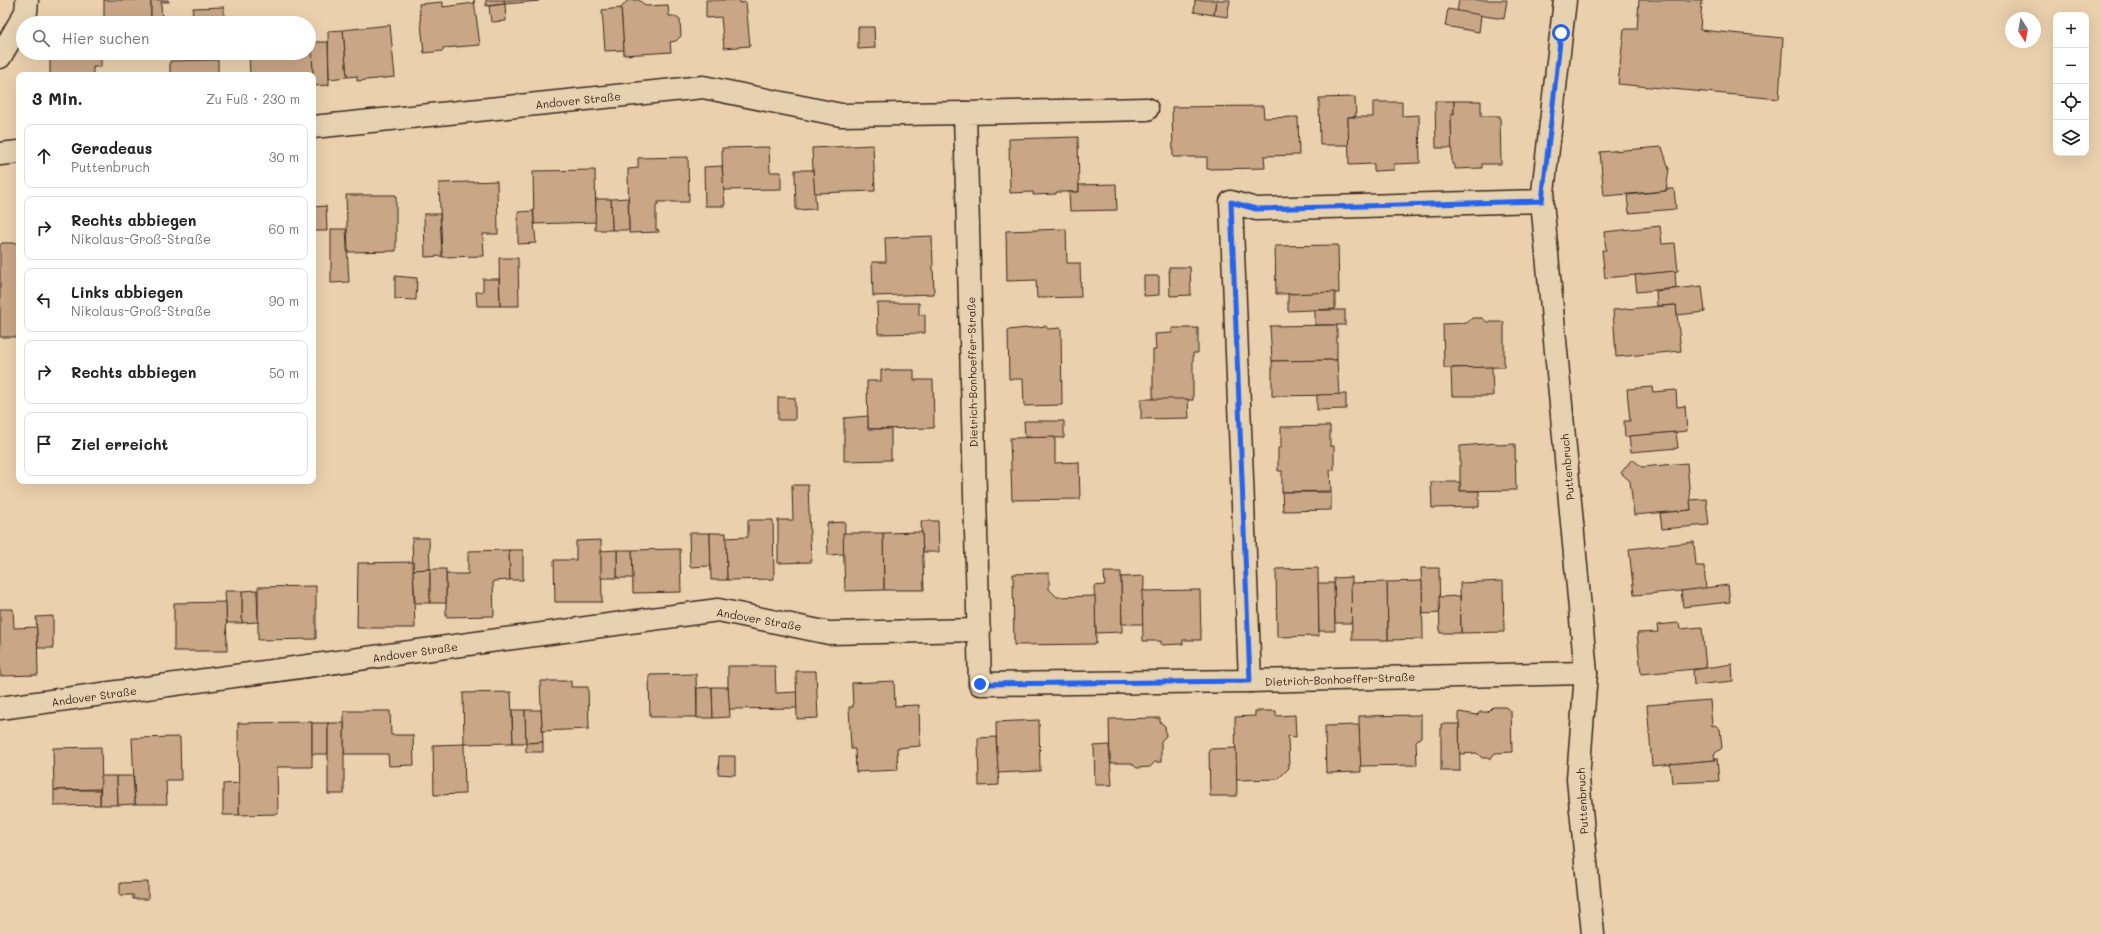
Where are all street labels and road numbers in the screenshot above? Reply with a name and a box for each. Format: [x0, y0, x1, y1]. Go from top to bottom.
street label: Andover Straße [534, 88, 622, 112]
street label: Dietrich-Bonhoeffer-Straße [963, 296, 981, 447]
street label: Puttenbruch [1557, 433, 1577, 501]
street label: Andover Straße [715, 604, 803, 634]
street label: Andover Straße [371, 639, 459, 665]
street label: Dietrich-Bonhoeffer-Straße [1265, 669, 1416, 689]
street label: Andover Straße [50, 683, 138, 709]
street label: Puttenbruch [1573, 767, 1591, 835]

